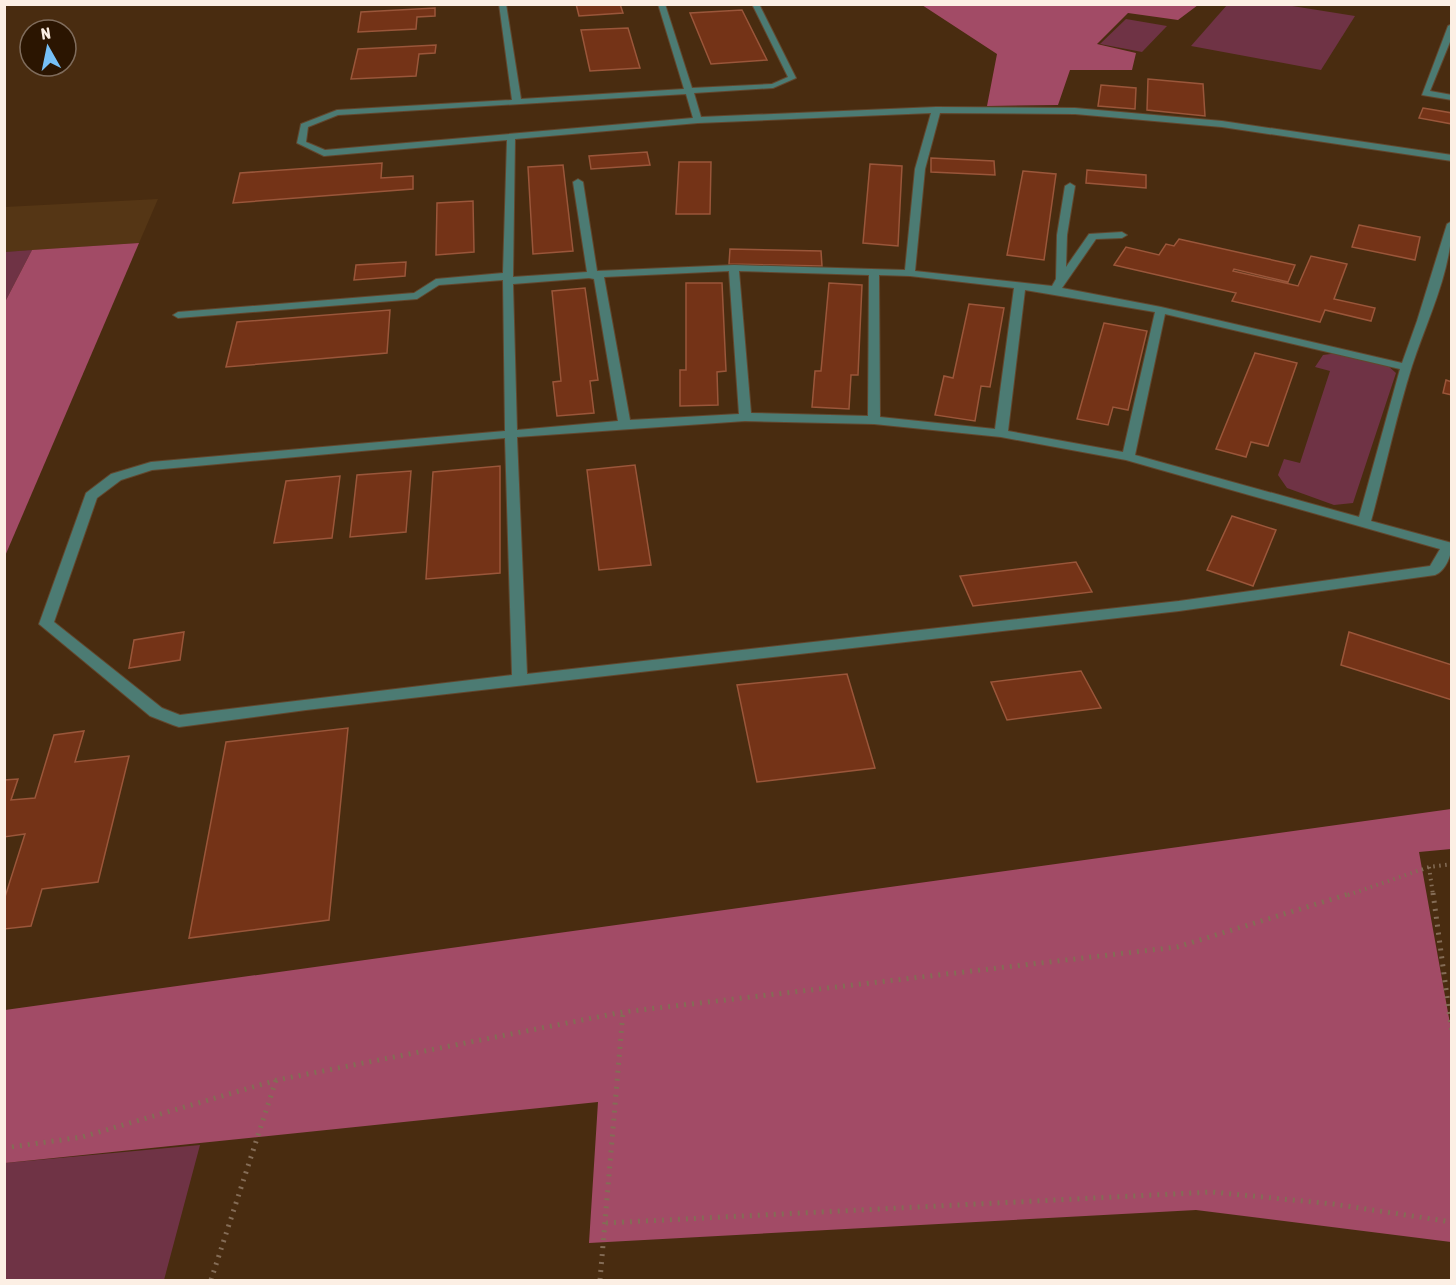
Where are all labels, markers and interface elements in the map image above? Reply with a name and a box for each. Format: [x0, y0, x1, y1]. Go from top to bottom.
north arrow [18, 18, 78, 78]
text: N [40, 24, 52, 43]

